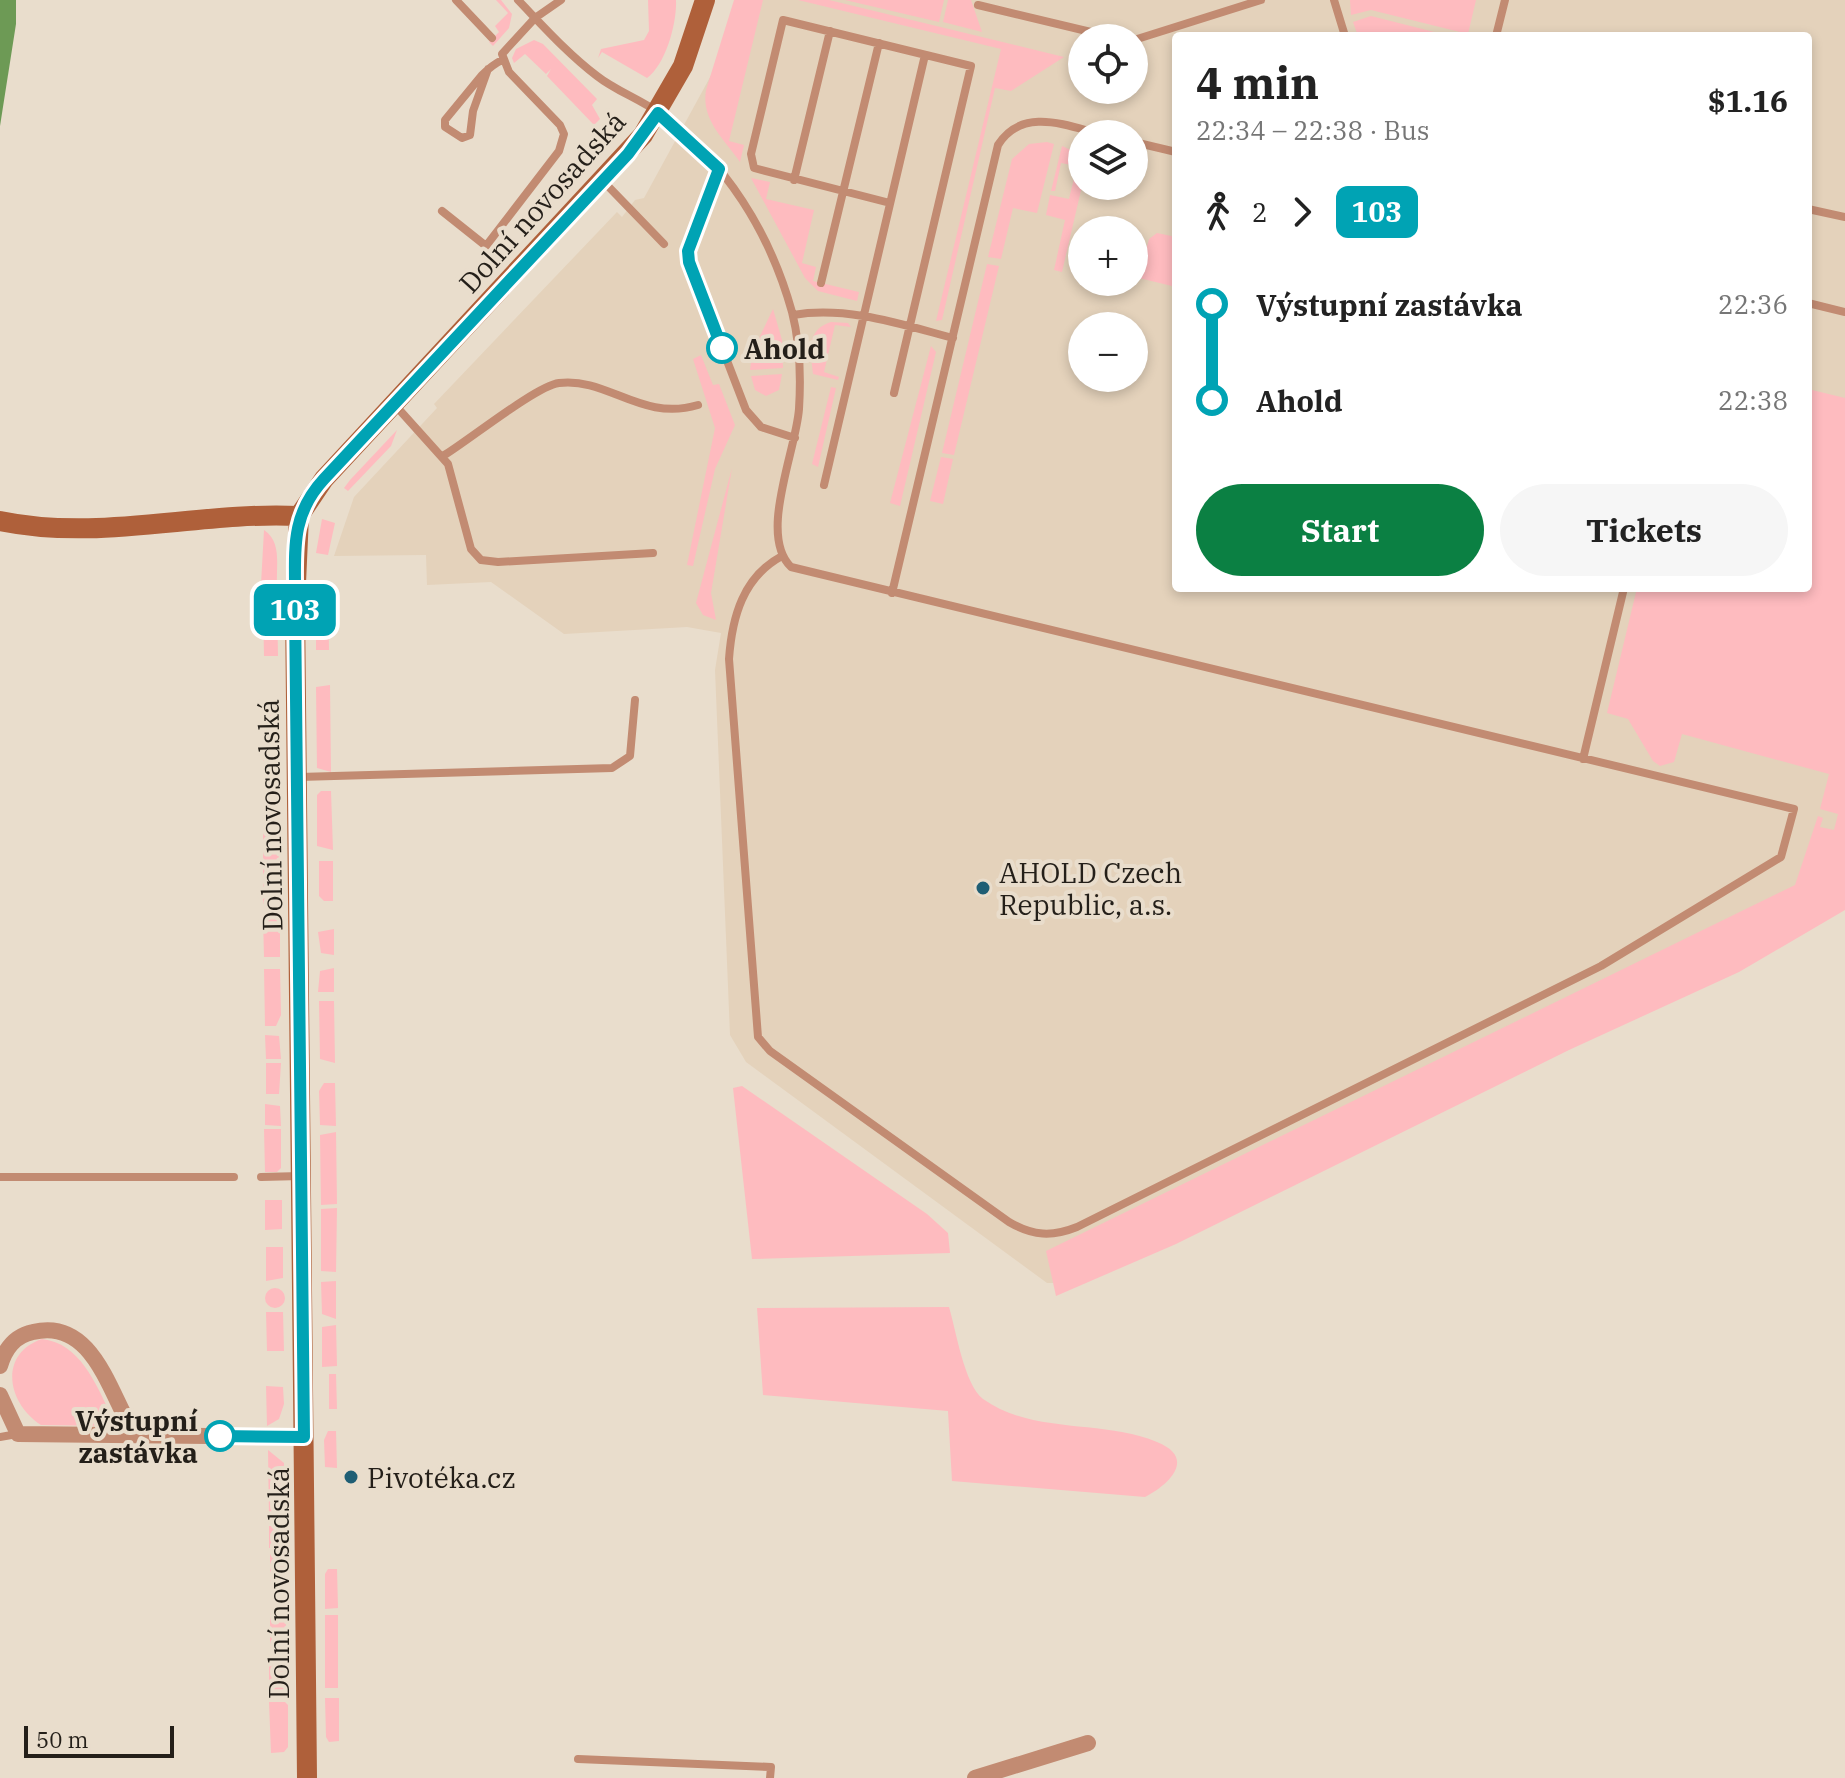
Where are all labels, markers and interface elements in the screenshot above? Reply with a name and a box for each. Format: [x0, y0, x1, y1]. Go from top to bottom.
map controls [1068, 24, 1148, 392]
button: locate [1068, 24, 1148, 104]
text: 4 min [1196, 54, 1319, 111]
text: $1.16 [1708, 81, 1788, 120]
street label: Dolní novosadská [451, 103, 633, 301]
text: 22:34 – 22:38 · Bus [1196, 113, 1430, 147]
button: layers [1068, 120, 1148, 200]
icon: walk [1196, 190, 1240, 234]
icon: forward [1280, 190, 1324, 234]
text: 103 [1352, 193, 1402, 230]
text: 2 [1252, 195, 1268, 229]
button: + [1068, 216, 1148, 296]
text: Výstupní zastávka [1256, 285, 1523, 324]
text: 22:36 [1718, 287, 1788, 321]
button: − [1068, 312, 1148, 392]
place label: Ahold [744, 330, 825, 367]
marker: Ahold [707, 333, 737, 363]
text: Ahold [1256, 381, 1343, 420]
text: 22:38 [1718, 383, 1788, 417]
button: Start [1196, 484, 1484, 576]
button: Tickets [1500, 484, 1788, 576]
line badge: 103 [249, 584, 341, 636]
text: 103 [270, 591, 320, 628]
street label: Dolní novosadská [249, 699, 291, 931]
place label: AHOLD Czech Republic, a.s. [999, 854, 1182, 923]
marker: AHOLD Czech Republic, a.s. [974, 879, 992, 897]
place label: Výstupní zastávka [75, 1402, 199, 1471]
marker: Výstupní zastávka [205, 1421, 235, 1451]
place label: Pivotéka.cz [367, 1459, 516, 1496]
street label: Dolní novosadská [260, 1467, 297, 1699]
marker: Pivotéka.cz [342, 1468, 360, 1486]
scale bar [24, 1722, 174, 1758]
text: 50 m [36, 1725, 88, 1754]

